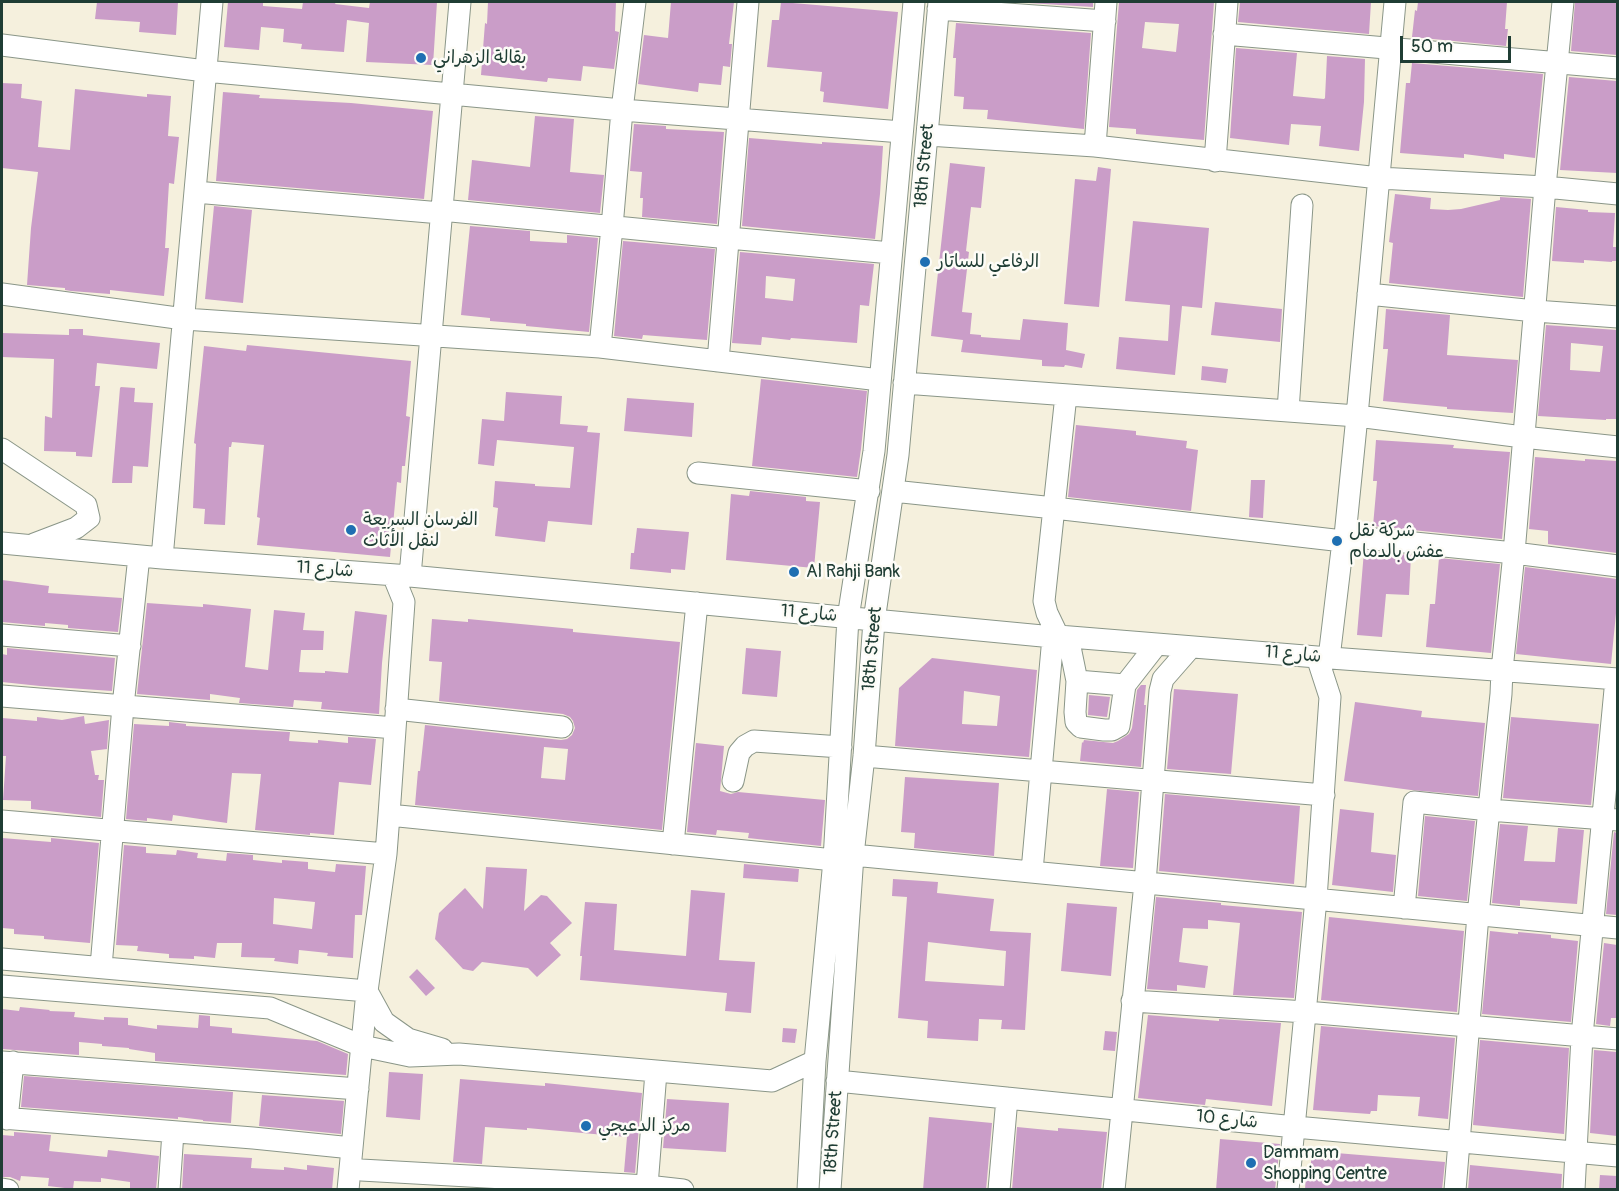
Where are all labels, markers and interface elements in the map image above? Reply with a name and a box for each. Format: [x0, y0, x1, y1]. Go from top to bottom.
scale bar [1403, 24, 1514, 62]
text: 50 m [1411, 35, 1453, 58]
place label: بقالة الزهراني [433, 47, 526, 69]
marker: بقالة الزهراني [414, 51, 428, 65]
street label: 18th Street [911, 123, 939, 209]
place label: الرفاعي للساتار [937, 251, 1039, 273]
marker: الرفاعي للساتار [918, 255, 932, 269]
place label: الفرسان السريعة لنقل الأثاث [363, 509, 478, 552]
place label: شركة نقل عفش بالدمام [1349, 520, 1444, 562]
marker: الفرسان السريعة لنقل الأثاث [344, 523, 358, 537]
marker: شركة نقل عفش بالدمام [1330, 534, 1344, 548]
street label: شارع 11 [296, 557, 354, 583]
place label: Al Rahji Bank [806, 561, 900, 583]
marker: Al Rahji Bank [787, 565, 801, 579]
street label: شارع 11 [780, 601, 838, 627]
street label: 18th Street [859, 606, 887, 692]
street label: شارع 11 [1264, 642, 1322, 668]
street label: 18th Street [820, 1090, 848, 1176]
street label: شارع 10 [1195, 1106, 1259, 1134]
place label: مركز الدعيجي [598, 1115, 691, 1137]
marker: مركز الدعيجي [579, 1119, 593, 1133]
place label: Dammam Shopping Centre [1263, 1142, 1387, 1184]
marker: Dammam Shopping Centre [1244, 1156, 1258, 1170]

